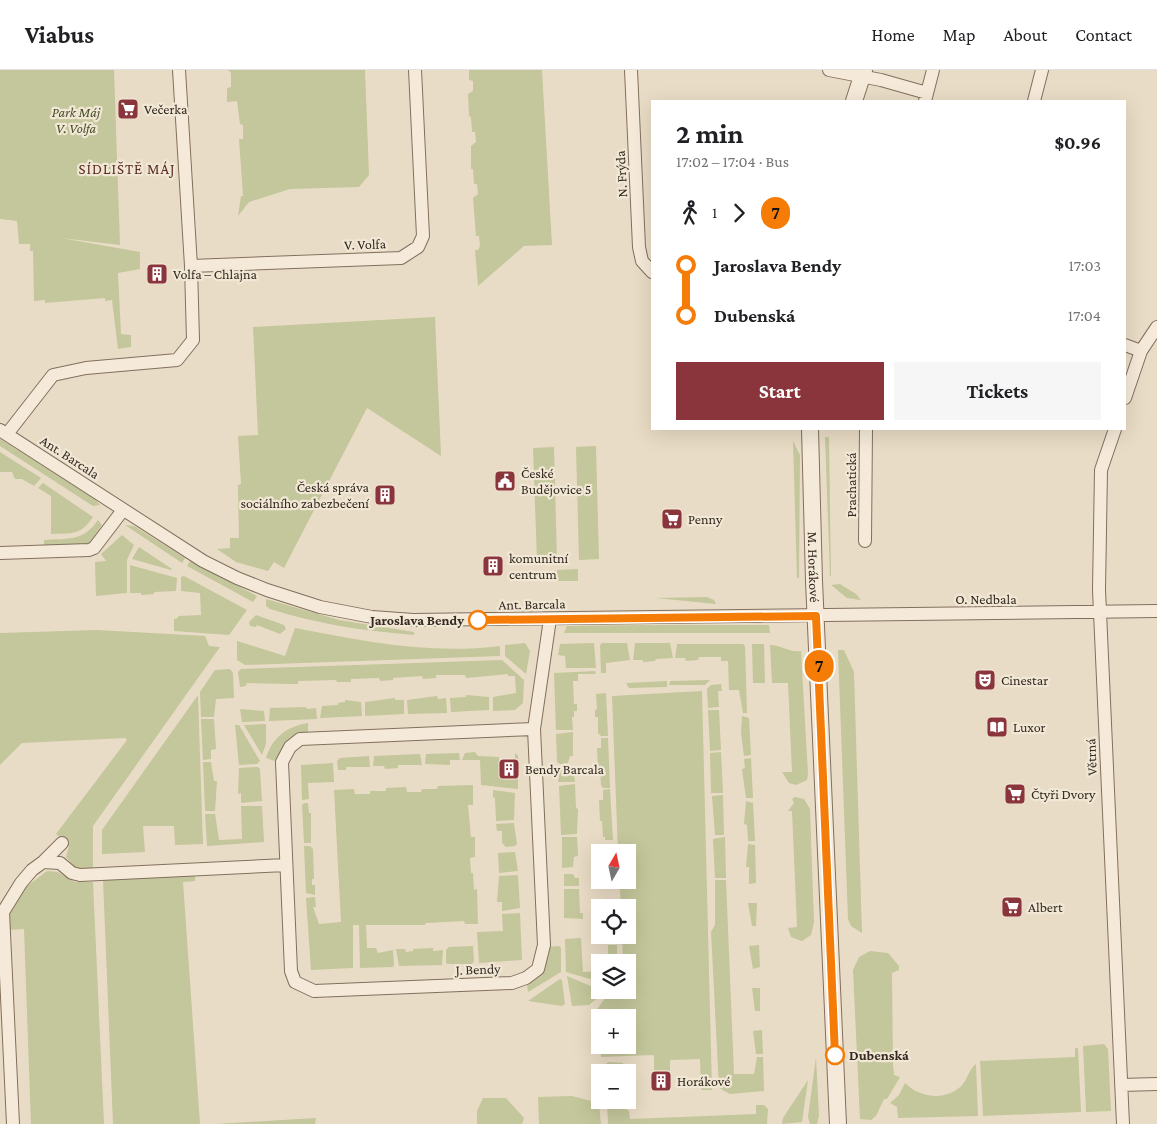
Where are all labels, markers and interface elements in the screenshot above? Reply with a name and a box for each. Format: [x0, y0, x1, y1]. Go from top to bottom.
text: Viabus [25, 21, 94, 48]
text: Home [872, 25, 915, 45]
text: Map [943, 25, 975, 45]
text: About [1003, 25, 1047, 45]
text: Contact [1075, 25, 1132, 45]
supermarket icon: Večerka [116, 97, 140, 121]
place label: Večerka [144, 101, 188, 117]
park label: Park Máj V. Volfa [52, 104, 101, 136]
text: 2 min [676, 118, 744, 149]
text: $0.96 [1055, 132, 1101, 153]
street label: N. Frýda [612, 150, 630, 198]
text: 17:02 – 17:04 · Bus [676, 153, 789, 170]
district label: SÍDLIŠTĚ MÁJ [78, 161, 176, 178]
icon: walk [676, 199, 704, 227]
icon: forward [725, 199, 753, 227]
text: 7 [771, 203, 780, 223]
text: 1 [712, 204, 717, 221]
street label: V. Volfa [344, 235, 387, 253]
text: Jaroslava Bendy [714, 255, 841, 276]
text: 17:03 [1068, 257, 1101, 274]
building icon: Volfa – Chlajna [145, 262, 169, 286]
place label: Volfa – Chlajna [173, 266, 258, 283]
text: Dubenská [714, 305, 795, 326]
text: 17:04 [1068, 307, 1101, 324]
button: Start [676, 362, 884, 420]
button: Tickets [894, 362, 1101, 420]
street label: Ant. Barcala [37, 432, 103, 482]
street label: Prachatická [843, 452, 859, 518]
place label: České Budějovice 5 [521, 465, 591, 498]
public building icon: České Budějovice 5 [493, 469, 517, 493]
place label: Česká správa sociálního zabezbečení [241, 479, 370, 511]
building icon: Česká správa sociálního zabezbečení [373, 483, 397, 507]
supermarket icon: Penny [660, 507, 684, 531]
place label: Penny [688, 511, 723, 527]
street label: M. Horákové [805, 531, 823, 603]
place label: komunitní centrum [509, 550, 569, 582]
building icon: komunitní centrum [481, 554, 505, 578]
street label: O. Nedbala [955, 591, 1017, 607]
street label: Ant. Barcala [498, 595, 566, 613]
marker: Jaroslava Bendy [468, 610, 488, 630]
place label: Jaroslava Bendy [368, 612, 464, 628]
line badge: 7 [803, 650, 835, 682]
text: 7 [815, 656, 823, 676]
theatre icon: Cinestar [973, 668, 997, 692]
place label: Cinestar [1001, 672, 1048, 688]
library icon: Luxor [985, 715, 1009, 739]
place label: Luxor [1013, 719, 1046, 735]
street label: Větrná [1082, 738, 1100, 776]
building icon: Bendy Barcala [497, 757, 521, 781]
place label: Bendy Barcala [525, 761, 605, 777]
supermarket icon: Čtyři Dvory [1003, 782, 1027, 806]
place label: Čtyři Dvory [1031, 786, 1096, 802]
north arrow [591, 844, 636, 889]
map controls [591, 844, 636, 1109]
supermarket icon: Albert [1000, 895, 1024, 919]
button: locate [591, 899, 636, 944]
place label: Albert [1028, 899, 1063, 915]
button: layers [591, 954, 636, 999]
street label: J. Bendy [453, 960, 501, 978]
button: + [591, 1009, 636, 1054]
marker: Dubenská [825, 1045, 845, 1065]
place label: Dubenská [849, 1047, 909, 1063]
button: − [591, 1064, 636, 1109]
building icon: Horákové [649, 1069, 673, 1093]
place label: Horákové [677, 1073, 730, 1089]

